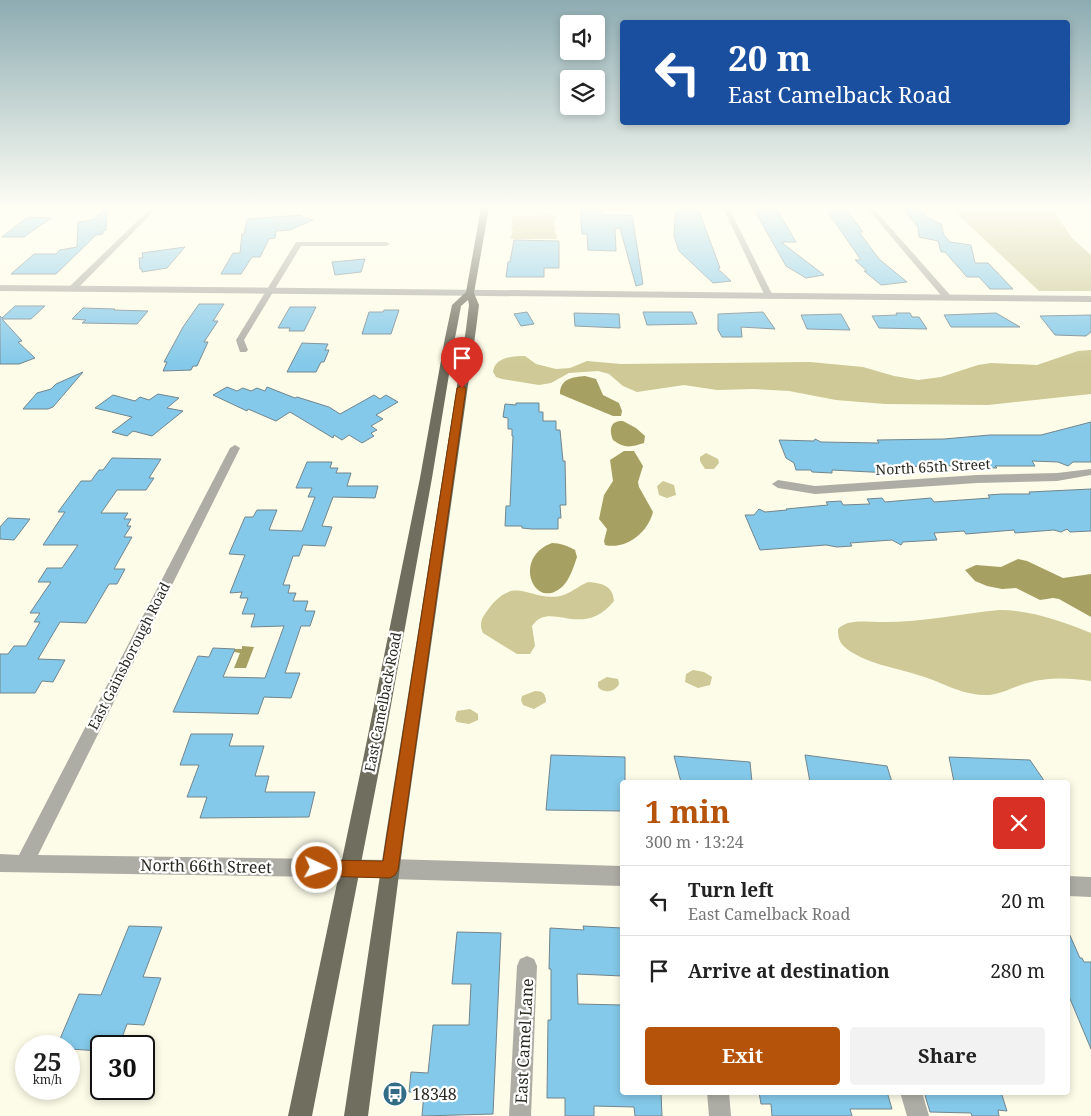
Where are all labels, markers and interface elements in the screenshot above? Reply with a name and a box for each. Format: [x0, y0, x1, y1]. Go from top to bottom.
map controls [560, 15, 605, 115]
button: sound [560, 15, 605, 60]
text: 20 m [728, 34, 811, 81]
icon: left [645, 40, 710, 105]
button: layers [560, 70, 605, 115]
text: East Camelback Road [728, 79, 951, 109]
pin [441, 337, 483, 388]
icon: arrive [448, 344, 476, 372]
street label: North 65th Street [875, 454, 991, 479]
street label: East Gainsborough Road [83, 578, 174, 733]
street label: East Camelback Road [360, 630, 405, 773]
text: 1 min [645, 791, 730, 832]
button: close [993, 797, 1045, 849]
text: 300 m · 13:24 [645, 831, 744, 853]
position arrow [290, 841, 342, 893]
street label: North 66th Street [140, 854, 272, 878]
text: Turn left [688, 877, 774, 903]
icon: left [645, 887, 673, 915]
text: 20 m [1001, 888, 1045, 914]
text: East Camelback Road [688, 903, 850, 925]
icon: arrive [645, 957, 673, 985]
text: Arrive at destination [688, 958, 890, 984]
text: 280 m [990, 958, 1045, 984]
street label: East Camel Lane [510, 978, 538, 1104]
button: Exit [645, 1027, 840, 1085]
button: Share [850, 1027, 1045, 1085]
speed limit sign: 30 [90, 1035, 155, 1100]
text: 25 [33, 1044, 62, 1078]
text: km/h [33, 1071, 62, 1088]
bus stop icon: 18348 [382, 1081, 408, 1107]
place label: 18348 [412, 1083, 457, 1105]

